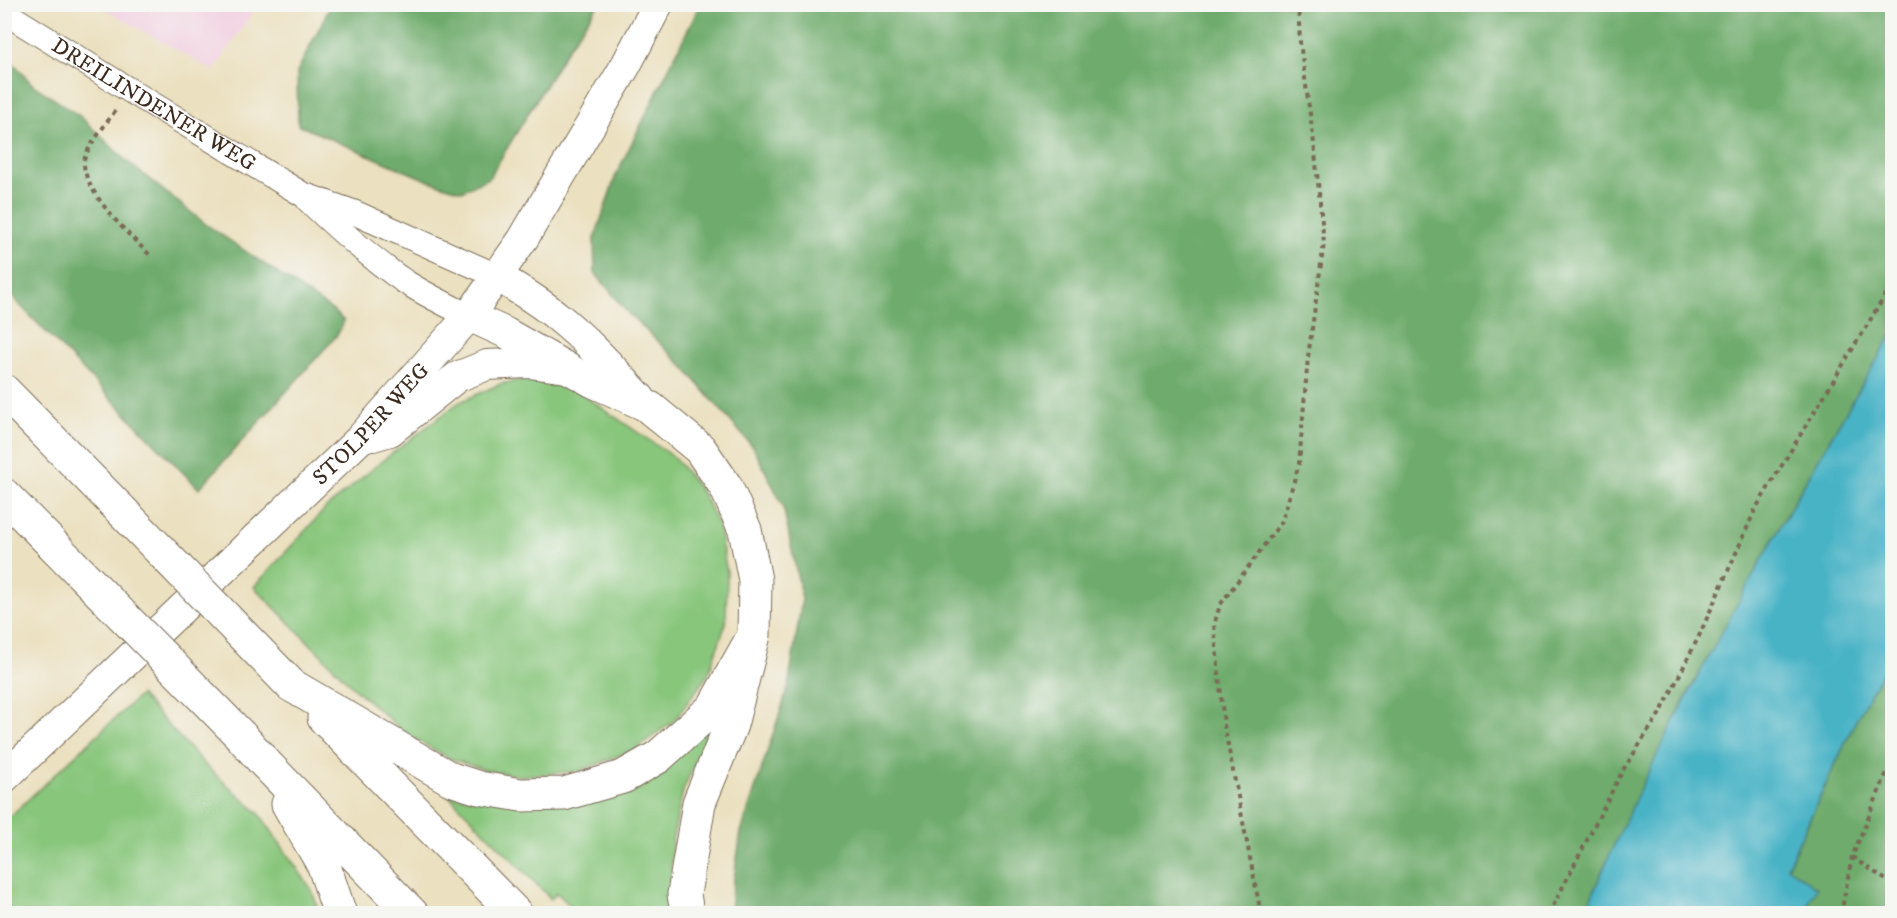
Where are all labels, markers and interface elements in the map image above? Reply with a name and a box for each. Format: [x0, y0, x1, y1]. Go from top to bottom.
street label: DREILINDENER WEG [47, 32, 261, 177]
street label: STOLPER WEG [307, 357, 435, 491]

